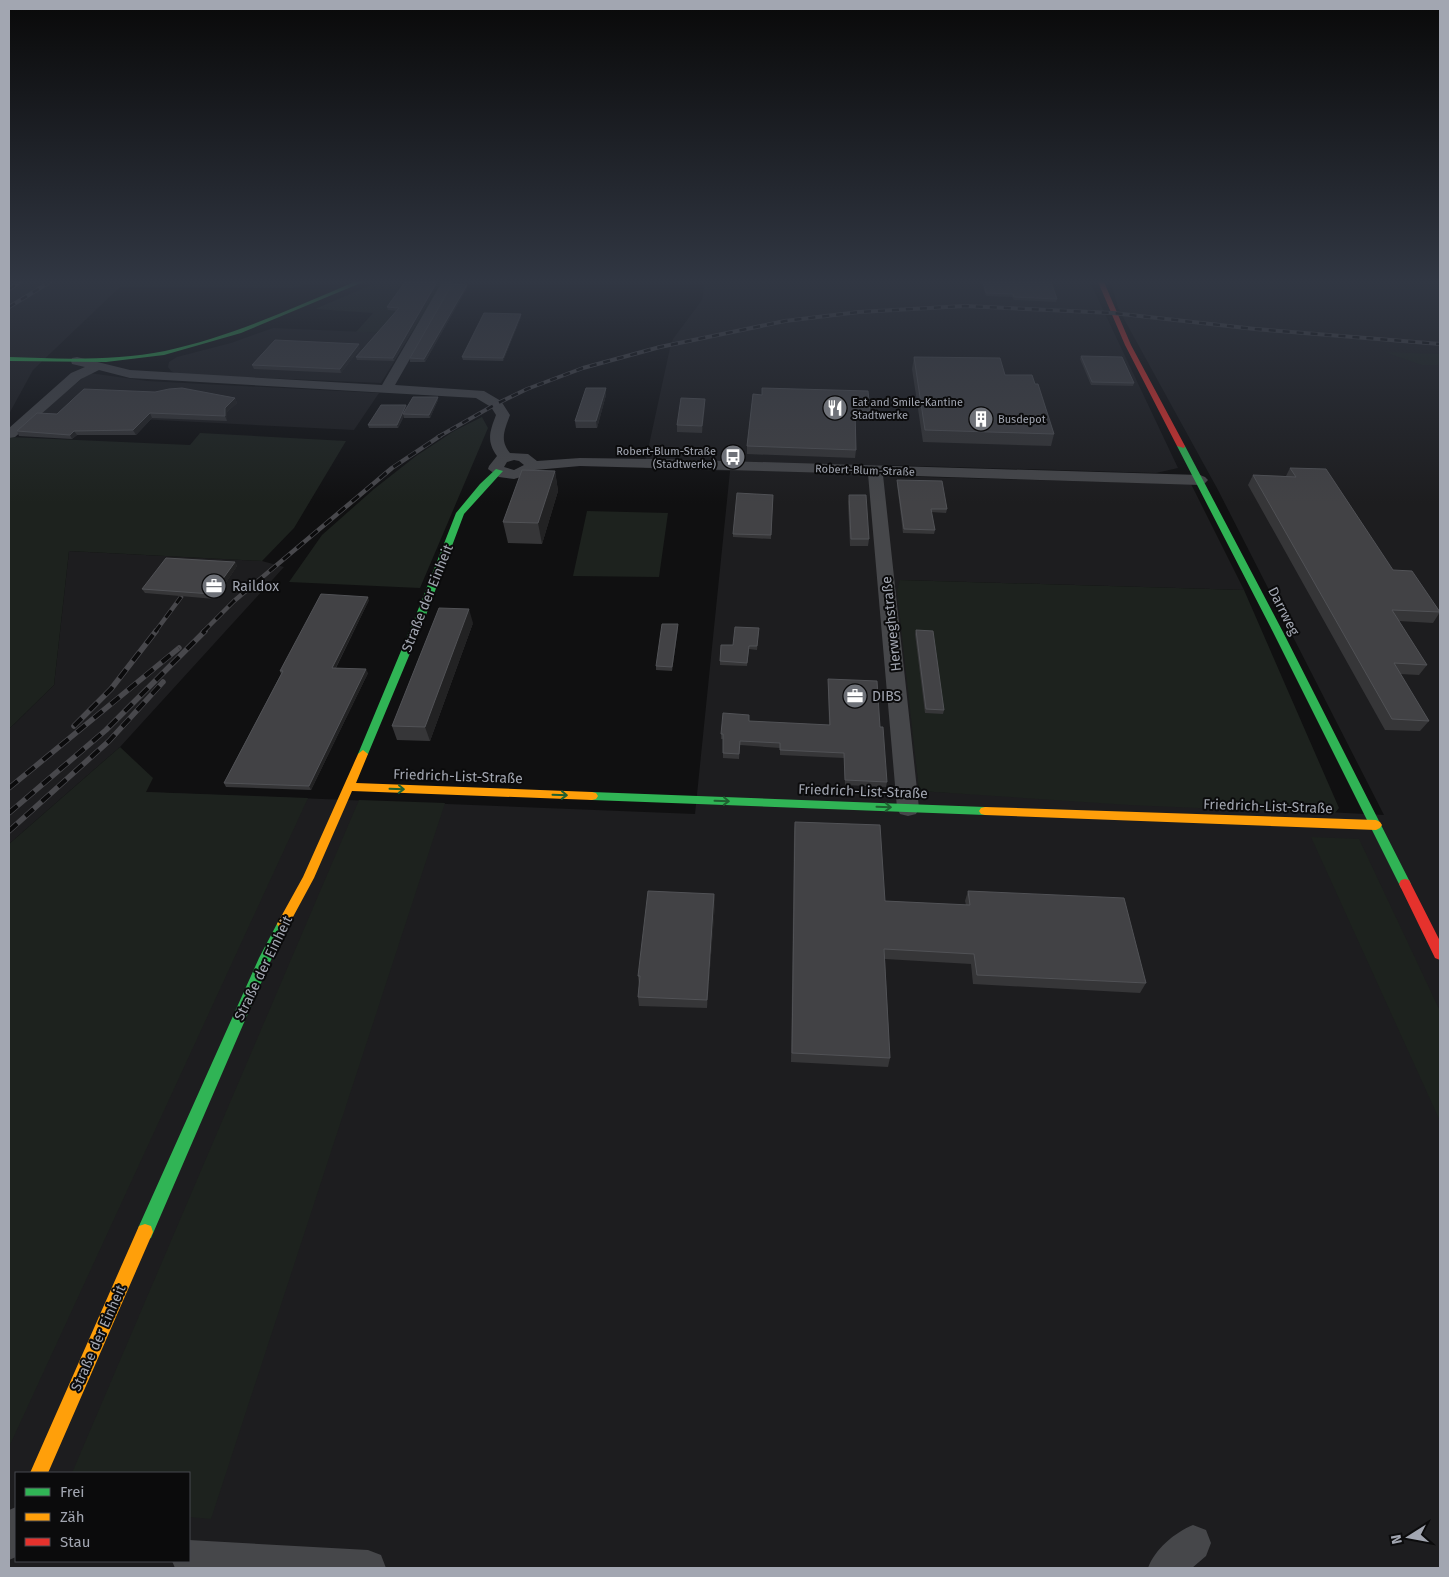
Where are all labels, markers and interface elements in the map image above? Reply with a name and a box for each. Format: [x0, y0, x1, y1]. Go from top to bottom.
restaurant icon: Eat and Smile-Kantine Stadtwerke [822, 395, 848, 421]
place label: Eat and Smile-Kantine Stadtwerke [852, 396, 963, 422]
building icon: Busdepot [968, 406, 994, 432]
place label: Busdepot [998, 413, 1046, 426]
bus stop icon: Robert-Blum-Straße (Stadtwerke) [720, 444, 746, 470]
place label: Robert-Blum-Straße (Stadtwerke) [616, 445, 716, 471]
street label: Robert-Blum-Straße [815, 462, 915, 479]
street label: Straße der Einheit [398, 541, 457, 654]
office icon: Raildox [201, 573, 227, 599]
street label: Herweghstraße [878, 575, 905, 672]
place label: Raildox [232, 578, 279, 595]
street label: Darrweg [1264, 584, 1303, 639]
office icon: DIBS [842, 683, 868, 709]
place label: DIBS [872, 688, 901, 705]
street label: Friedrich-List-Straße [393, 766, 523, 787]
street label: Friedrich-List-Straße [798, 781, 928, 802]
one-way arrow [389, 785, 405, 794]
one-way arrow [551, 791, 567, 800]
street label: Friedrich-List-Straße [1203, 796, 1333, 817]
one-way arrow [714, 797, 730, 806]
one-way arrow [876, 803, 892, 812]
street label: Straße der Einheit [231, 912, 297, 1023]
street label: Straße der Einheit [67, 1282, 130, 1394]
legend [15, 1472, 190, 1562]
text: Frei [60, 1483, 85, 1501]
text: Zäh [60, 1508, 85, 1526]
north arrow [1384, 1512, 1434, 1562]
text: Stau [60, 1533, 90, 1551]
text: N [1387, 1533, 1406, 1546]

